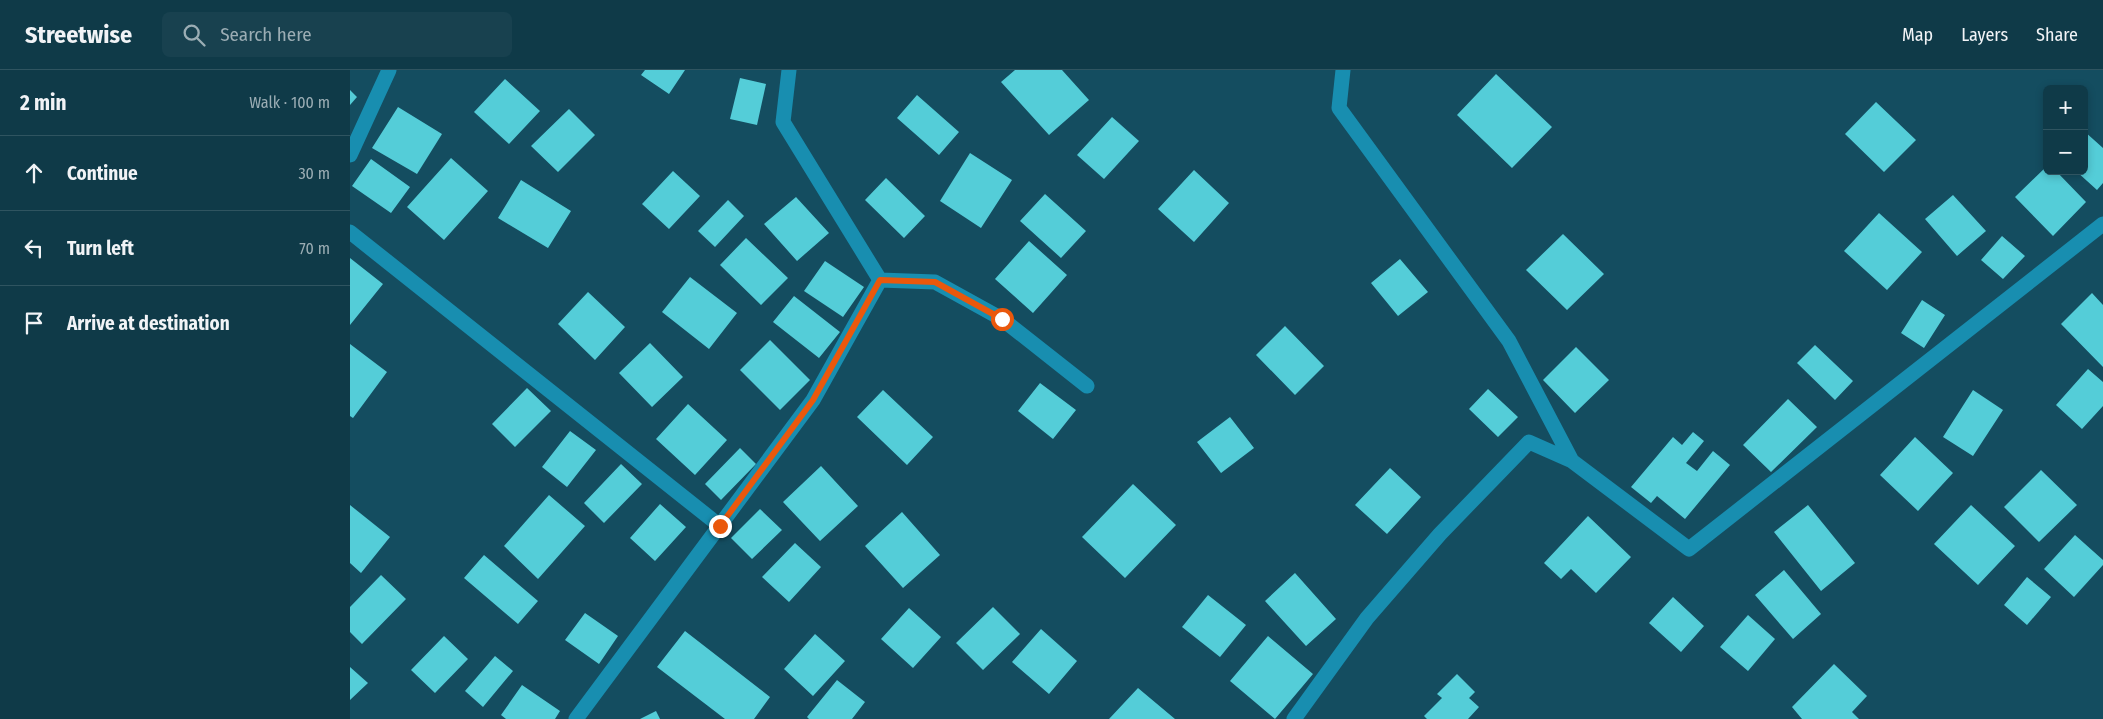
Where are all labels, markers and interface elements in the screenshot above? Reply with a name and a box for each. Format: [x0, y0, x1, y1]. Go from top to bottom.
search box [162, 12, 512, 57]
text: Streetwise [25, 21, 132, 49]
icon: search [180, 21, 208, 49]
text: Search here [220, 23, 312, 46]
text: Map [1902, 24, 1933, 46]
text: Layers [1961, 24, 2008, 46]
text: Share [2036, 24, 2078, 46]
map controls [2043, 85, 2088, 175]
button: + [2043, 85, 2088, 130]
text: 2 min [20, 90, 67, 116]
text: Walk · 100 m [249, 93, 330, 112]
button: − [2043, 130, 2088, 175]
icon: ahead [20, 159, 48, 187]
text: Continue [67, 162, 138, 185]
text: 30 m [298, 164, 330, 183]
icon: left [20, 234, 48, 262]
text: Turn left [67, 237, 134, 260]
text: 70 m [299, 239, 330, 258]
route start [991, 308, 1014, 331]
icon: arrive [20, 309, 48, 337]
text: Arrive at destination [67, 312, 230, 335]
route end [709, 515, 732, 538]

